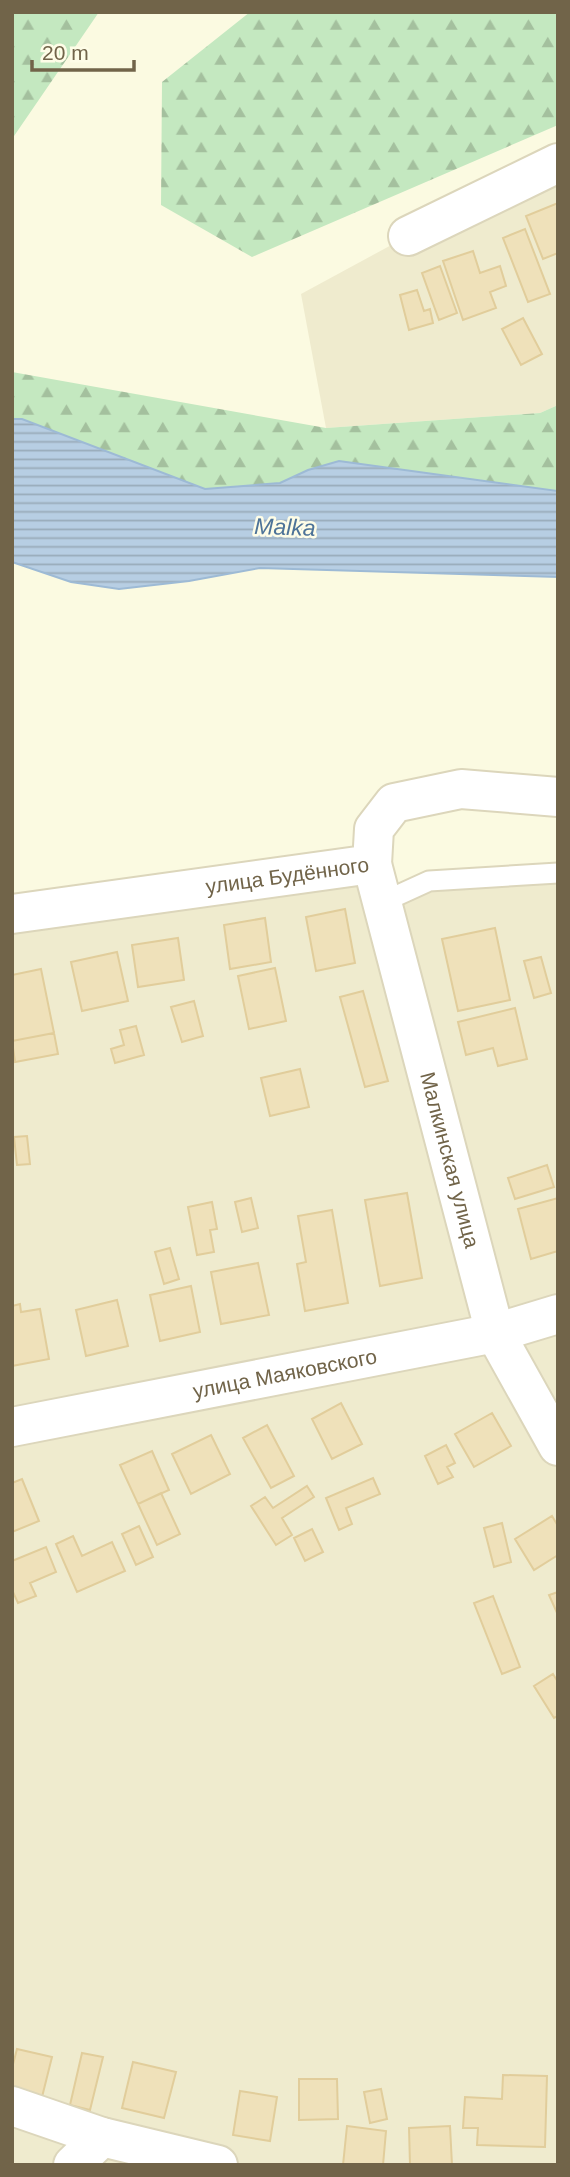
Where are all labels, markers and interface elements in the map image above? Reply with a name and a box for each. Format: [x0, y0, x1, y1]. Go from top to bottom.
scale bar [32, 28, 133, 72]
text: 20 m [42, 41, 89, 64]
water label: Malka [254, 513, 316, 541]
street label: улица Будённого [204, 853, 370, 898]
street label: Малкинская улица [416, 1069, 484, 1251]
street label: улица Маяковского [191, 1344, 379, 1403]

